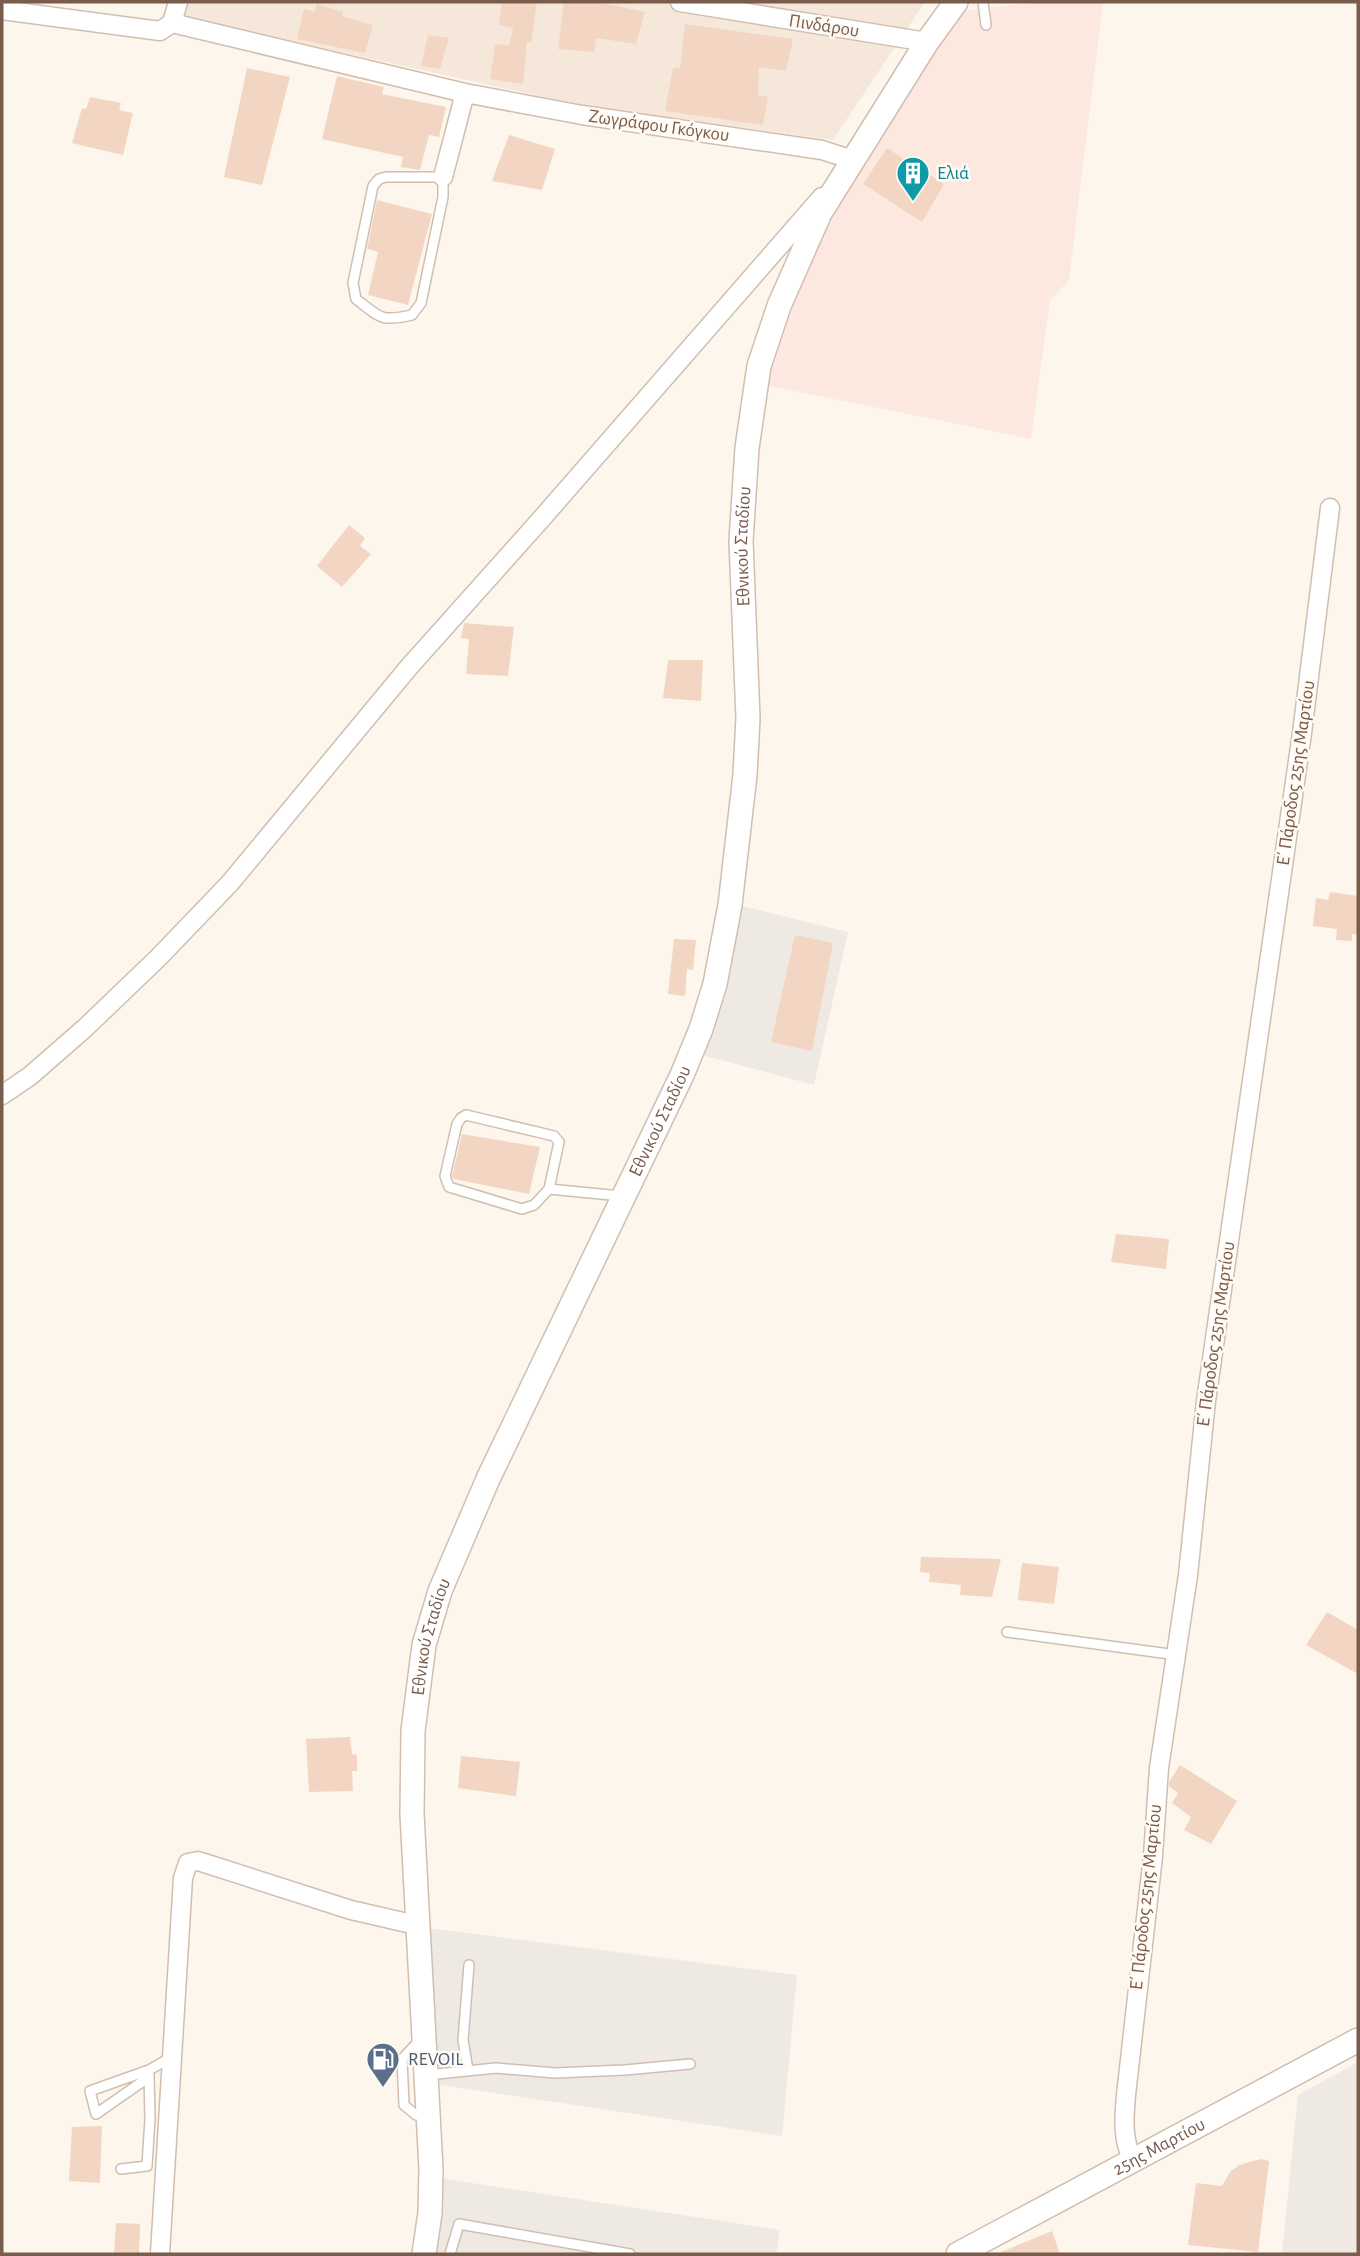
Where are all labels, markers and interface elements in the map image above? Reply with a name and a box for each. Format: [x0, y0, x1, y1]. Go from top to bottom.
street label: Πινδάρου [787, 11, 861, 41]
street label: Ζωγράφου Γκόγκου [587, 107, 731, 145]
building icon: Ελιά [894, 154, 932, 203]
place label: Ελιά [937, 164, 969, 183]
street label: Εθνικού Σταδίου [731, 486, 754, 607]
street label: Ε΄ Πάροδος 25ης Μαρτίου [1274, 679, 1318, 867]
street label: Εθνικού Σταδίου [625, 1063, 694, 1179]
street label: Ε΄ Πάροδος 25ης Μαρτίου [1194, 1240, 1238, 1428]
street label: Εθνικού Σταδίου [408, 1575, 454, 1697]
street label: Ε΄ Πάροδος 25ης Μαρτίου [1127, 1803, 1165, 1991]
fuel station icon: REVOIL [364, 2040, 402, 2089]
place label: REVOIL [408, 2050, 463, 2069]
street label: 25ης Μαρτίου [1110, 2114, 1208, 2179]

